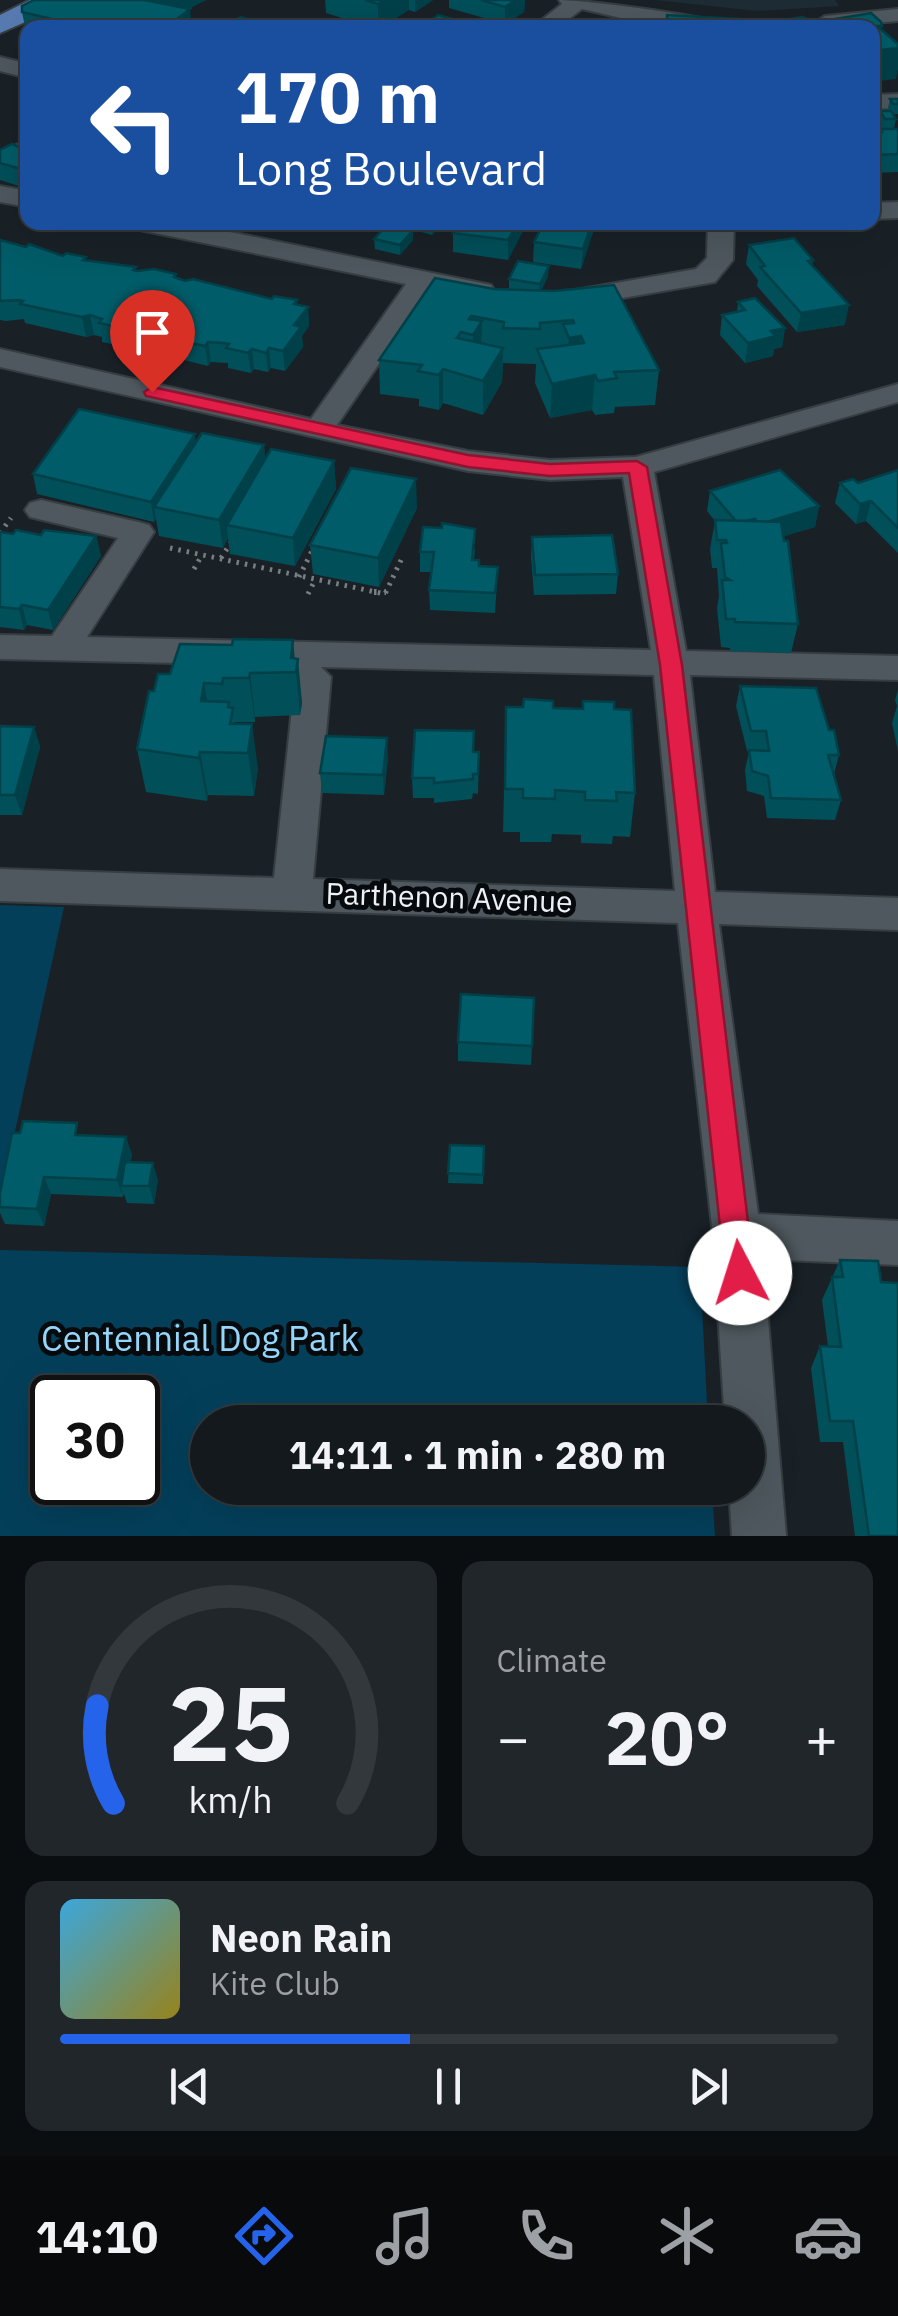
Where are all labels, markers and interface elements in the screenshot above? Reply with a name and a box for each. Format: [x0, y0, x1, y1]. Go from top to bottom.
text: 170 m [235, 51, 440, 142]
icon: left [70, 60, 200, 190]
text: Long Boulevard [235, 139, 547, 197]
pin [110, 290, 195, 393]
icon: arrive [125, 305, 180, 360]
street label: Parthenon Avenue [325, 873, 573, 920]
position arrow [688, 1221, 792, 1325]
park label: Centennial Dog Park [41, 1315, 359, 1361]
speed limit sign: 30 [30, 1375, 160, 1505]
text: 14:11 · 1 min · 280 m [289, 1430, 666, 1479]
text: Climate [497, 1639, 607, 1681]
text: 25 [168, 1654, 293, 1790]
text: 20° [605, 1688, 730, 1786]
text: − [497, 1702, 530, 1773]
text: + [805, 1702, 838, 1773]
text: km/h [189, 1776, 273, 1823]
text: Neon Rain [210, 1913, 392, 1962]
text: Kite Club [210, 1962, 340, 2004]
icon: previous [162, 2059, 217, 2114]
icon: pause [421, 2059, 476, 2114]
icon: next [681, 2059, 736, 2114]
icon: directions [229, 2201, 299, 2271]
icon: music [370, 2201, 440, 2271]
icon: phone [511, 2201, 581, 2271]
icon: climate [652, 2201, 722, 2271]
icon: car [793, 2201, 863, 2271]
text: 14:10 [35, 2207, 158, 2265]

